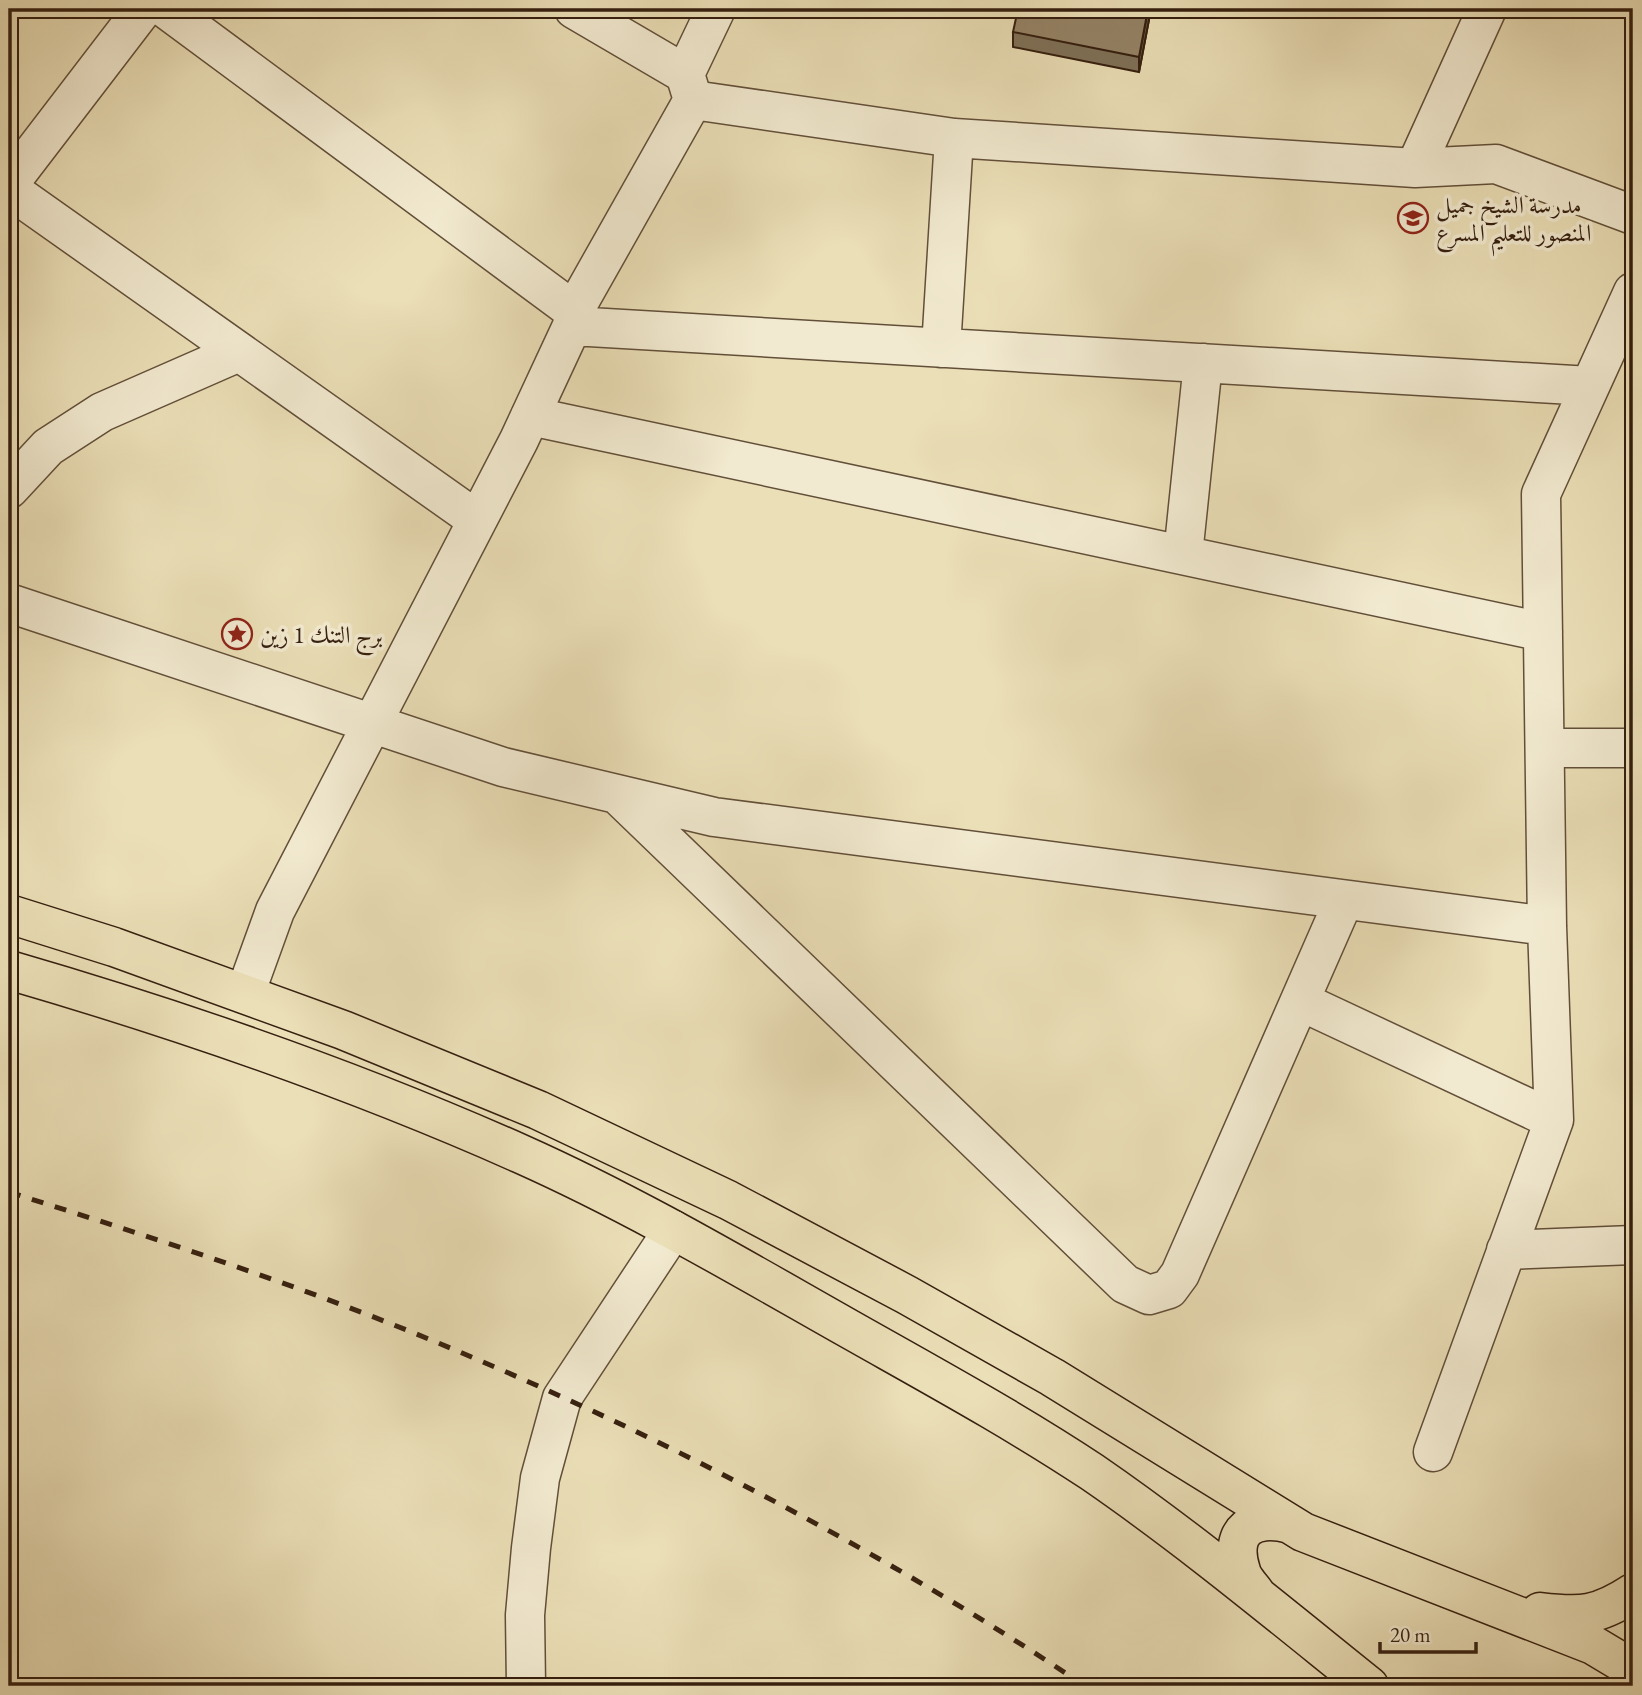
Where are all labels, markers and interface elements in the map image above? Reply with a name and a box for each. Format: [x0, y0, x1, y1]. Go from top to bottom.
place label: مدرسة الشيخ جميل المنصور للتعليم المسرع [1436, 189, 1591, 257]
school or university icon: مدرسة الشيخ جميل المنصور للتعليم المسرع [1396, 201, 1430, 235]
place icon: برج التنك 1 زين [220, 617, 254, 651]
place label: برج التنك 1 زين [260, 619, 383, 656]
scale bar [1380, 1611, 1476, 1655]
text: 20 m [1390, 1621, 1431, 1648]

